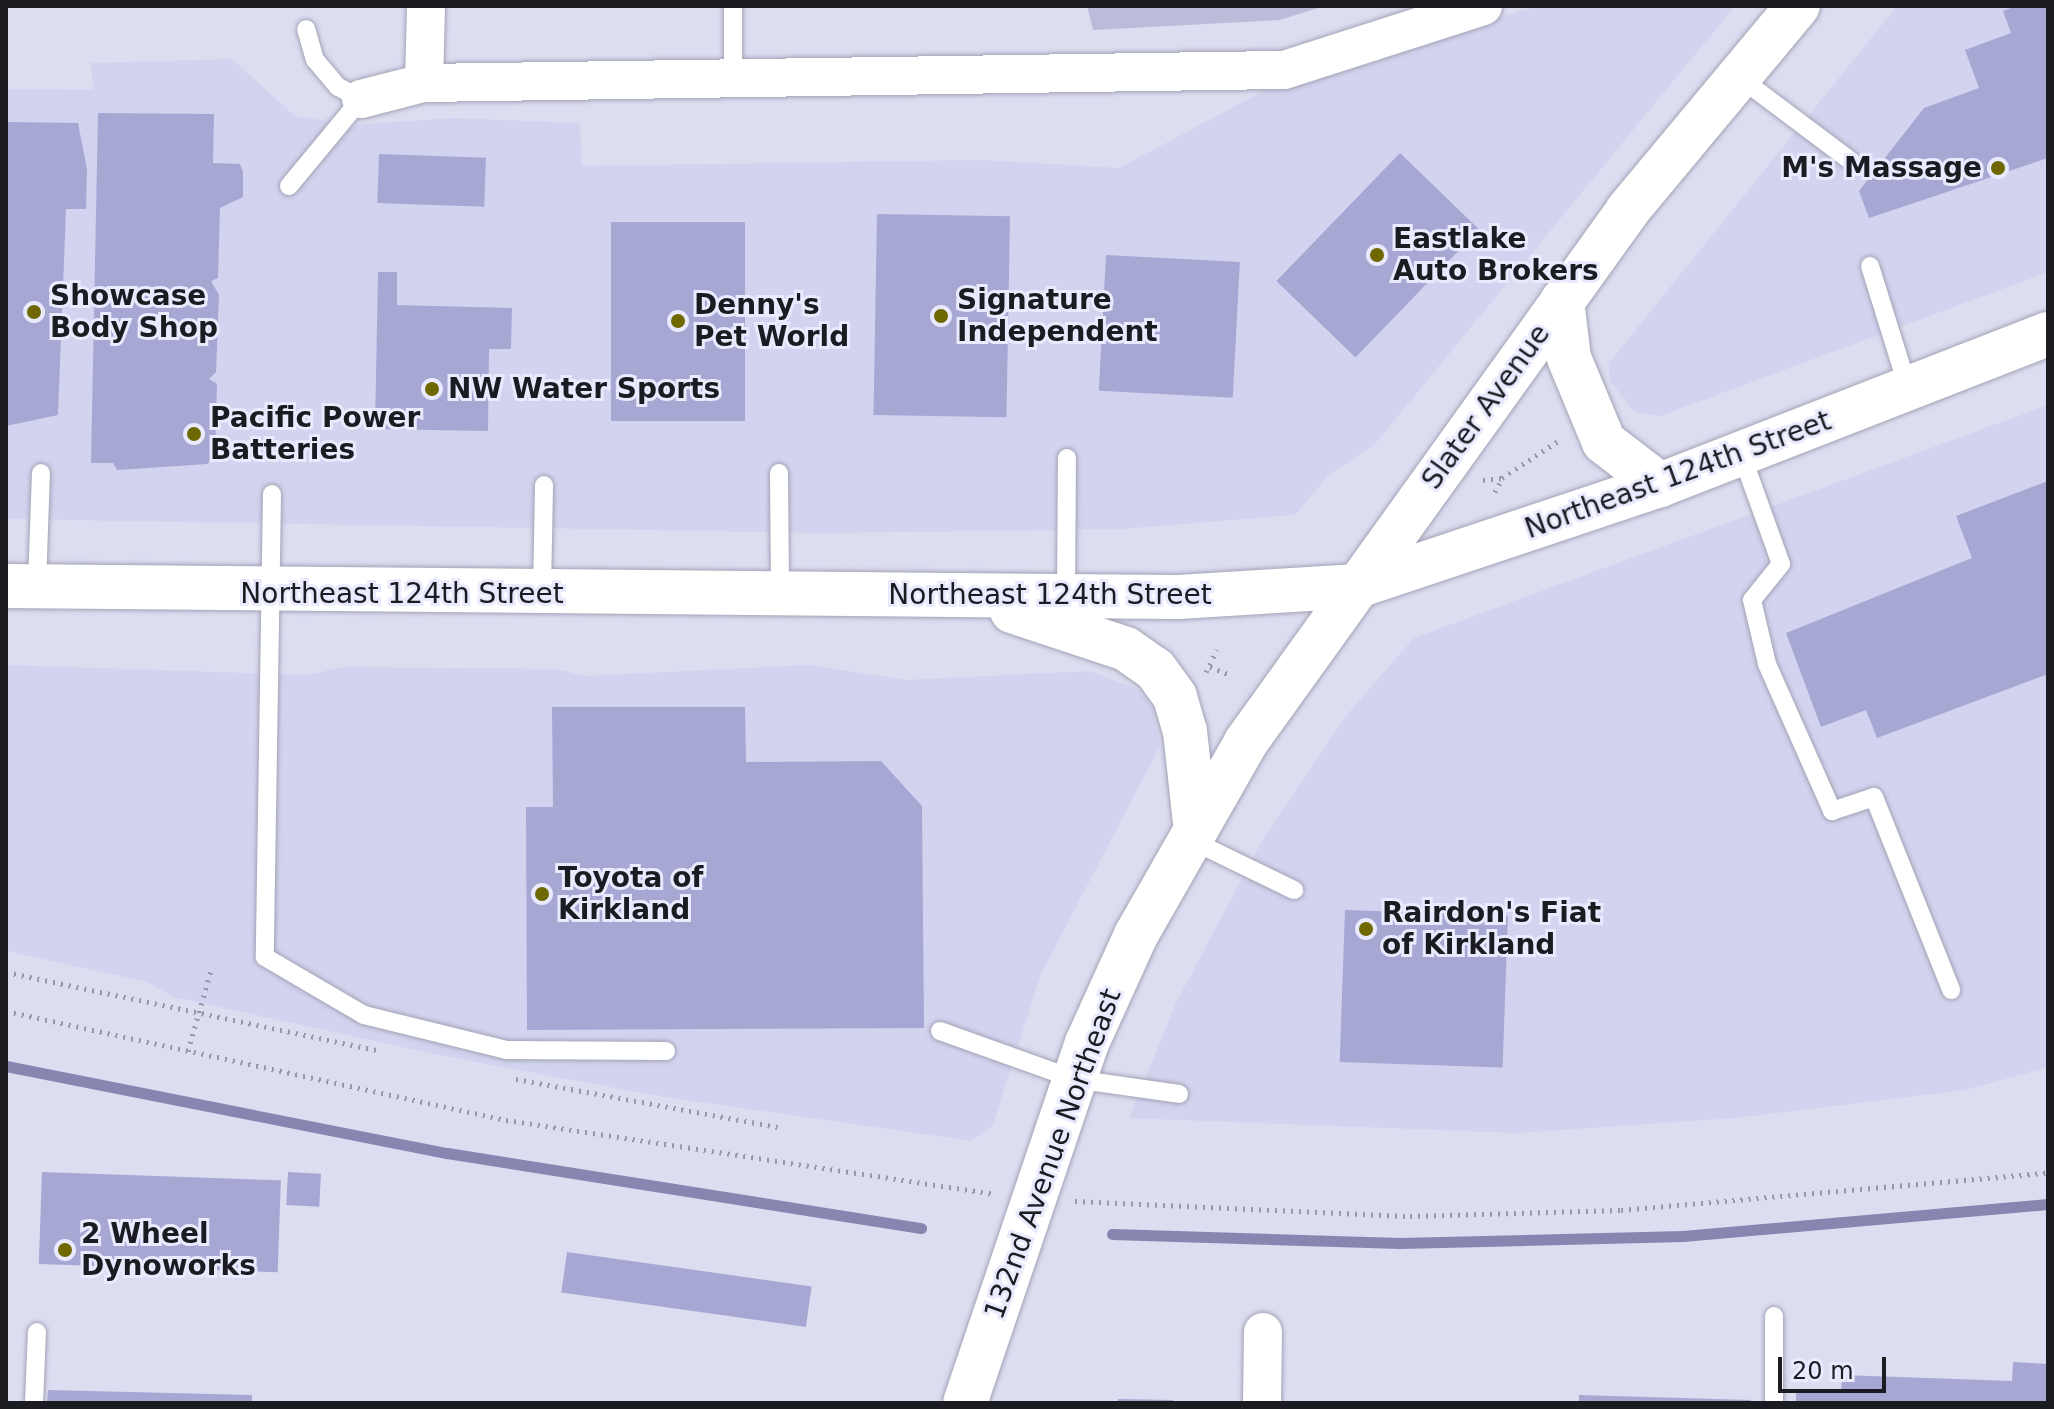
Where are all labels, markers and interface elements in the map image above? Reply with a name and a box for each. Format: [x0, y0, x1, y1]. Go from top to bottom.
place label: M's Massage [1781, 151, 1982, 185]
marker: M's Massage [1989, 159, 2007, 177]
place label: Eastlake Auto Brokers [1393, 222, 1599, 288]
marker: Eastlake Auto Brokers [1368, 246, 1386, 264]
place label: Showcase Body Shop [50, 279, 218, 345]
place label: Signature Independent [957, 283, 1158, 349]
place label: Denny's Pet World [694, 288, 849, 354]
marker: Showcase Body Shop [25, 303, 43, 321]
marker: Signature Independent [932, 307, 950, 325]
marker: Denny's Pet World [669, 312, 687, 330]
street label: Slater Avenue [1415, 318, 1557, 496]
place label: NW Water Sports [448, 372, 720, 406]
marker: NW Water Sports [423, 380, 441, 398]
place label: Pacific Power Batteries [210, 401, 420, 467]
street label: Northeast 124th Street [1520, 404, 1836, 546]
marker: Pacific Power Batteries [185, 425, 203, 443]
street label: Northeast 124th Street [240, 577, 564, 611]
street label: Northeast 124th Street [888, 578, 1212, 612]
place label: Toyota of Kirkland [558, 861, 704, 927]
marker: Toyota of Kirkland [533, 885, 551, 903]
place label: Rairdon's Fiat of Kirkland [1382, 896, 1601, 962]
marker: Rairdon's Fiat of Kirkland [1357, 920, 1375, 938]
street label: 132nd Avenue Northeast [978, 984, 1128, 1324]
place label: 2 Wheel Dynoworks [81, 1217, 256, 1283]
marker: 2 Wheel Dynoworks [56, 1241, 74, 1259]
scale bar [1782, 1341, 1890, 1391]
text: 20 m [1792, 1357, 1854, 1385]

